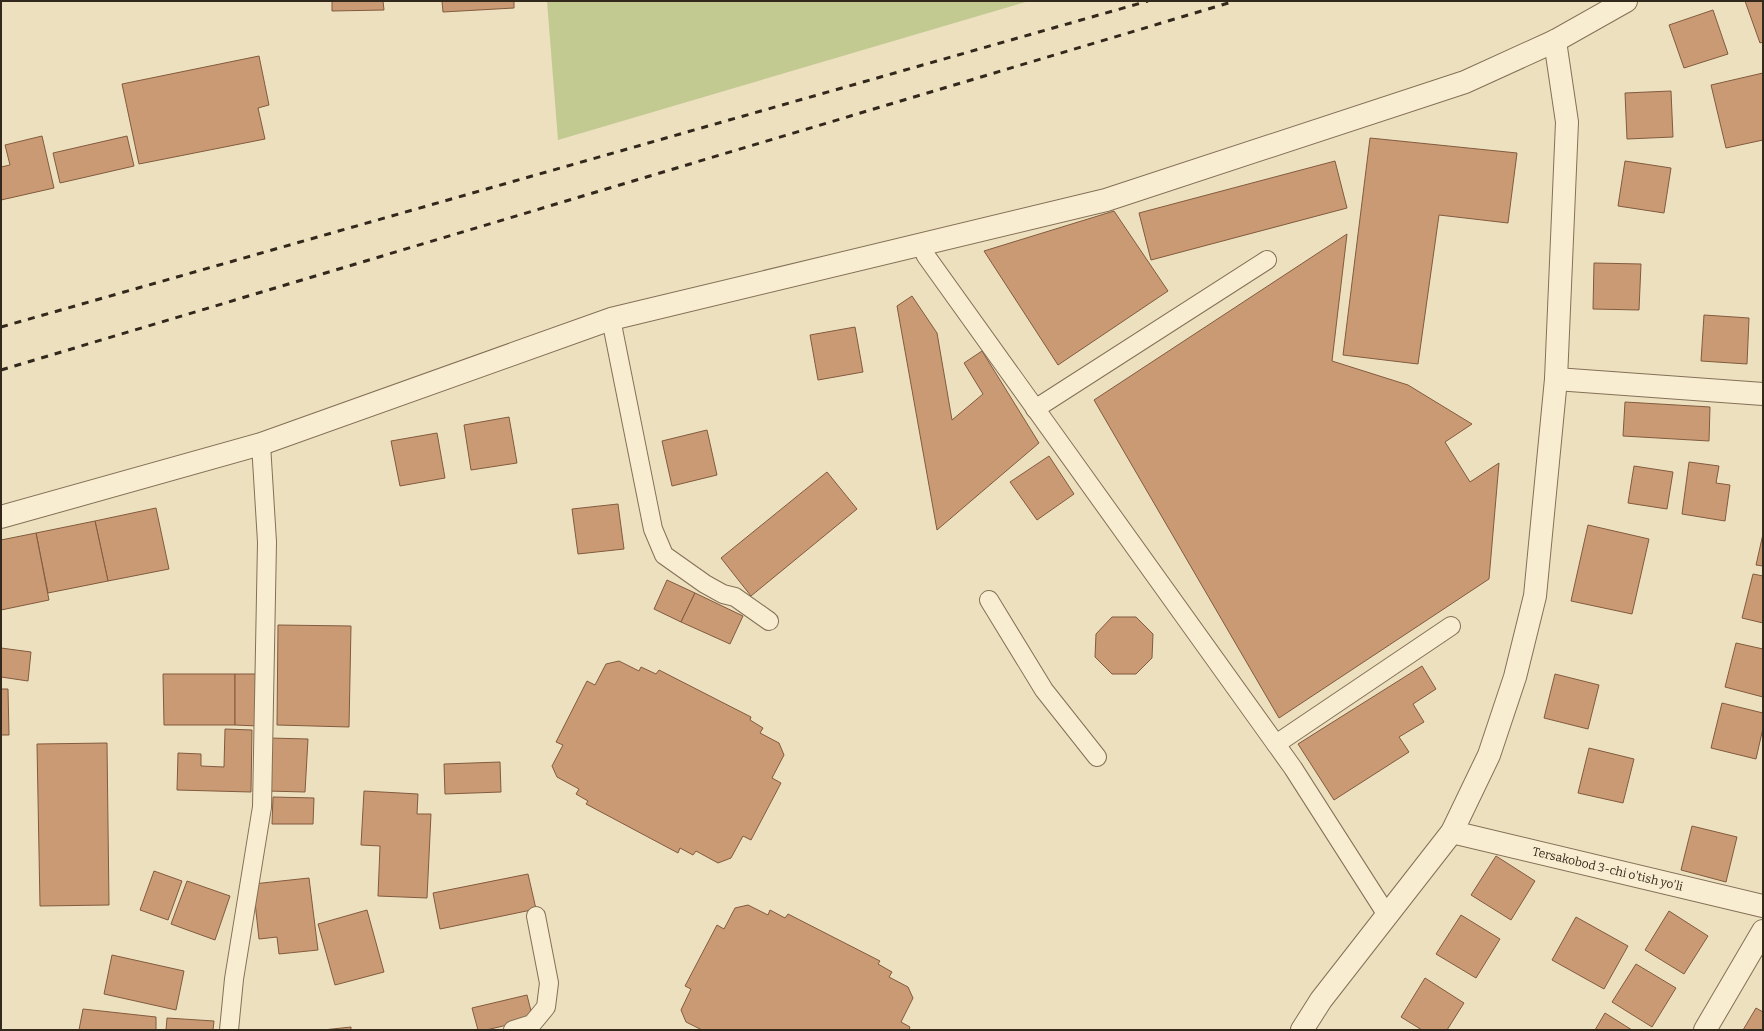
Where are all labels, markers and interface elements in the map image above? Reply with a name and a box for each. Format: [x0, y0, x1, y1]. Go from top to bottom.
street label: Tersakobod 3-chi o'tish yo'li [1531, 844, 1685, 894]

